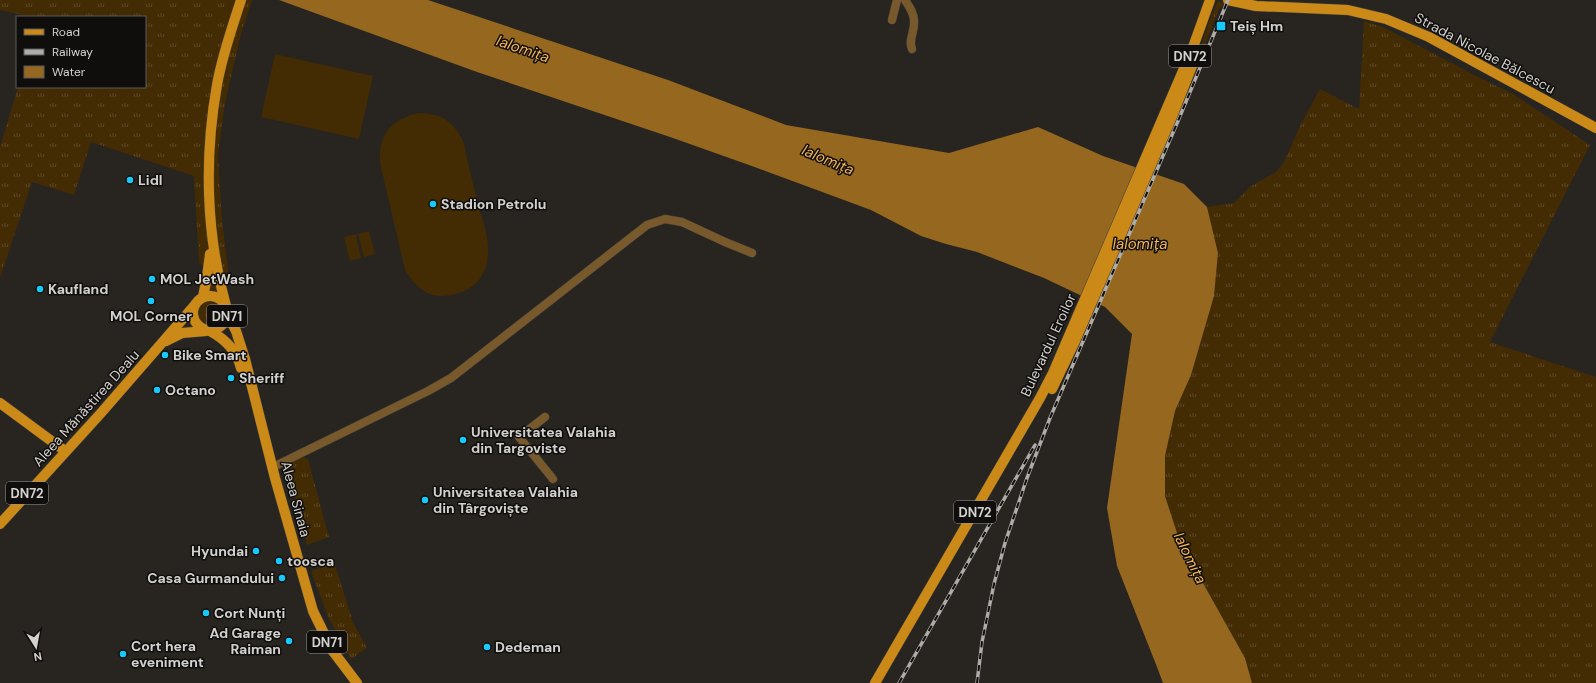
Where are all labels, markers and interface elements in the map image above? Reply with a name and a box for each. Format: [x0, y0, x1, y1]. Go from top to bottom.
street label: Strada Nicolae Bălcescu [1412, 8, 1558, 98]
legend [16, 16, 146, 88]
place label: Teiș Hm [1230, 17, 1283, 35]
marker: Teiș Hm [1215, 20, 1227, 32]
text: Road [52, 24, 80, 40]
water label: Ialomița [494, 31, 552, 67]
text: Railway [52, 44, 93, 60]
road number: DN72 [1169, 45, 1211, 67]
text: Water [52, 64, 86, 80]
water label: Ialomița [799, 140, 857, 180]
place label: Lidl [138, 171, 163, 189]
marker: Lidl [125, 175, 135, 185]
place label: Stadion Petrolu [441, 195, 546, 213]
marker: Stadion Petrolu [428, 199, 438, 209]
water label: Ialomița [1112, 234, 1168, 254]
place label: MOL JetWash [160, 270, 254, 288]
marker: MOL JetWash [147, 274, 157, 284]
place label: Kaufland [48, 280, 108, 298]
marker: Kaufland [35, 284, 45, 294]
street label: Bulevardul Eroilor [1016, 291, 1080, 399]
marker: MOL Corner [146, 296, 156, 306]
road number: DN71 [207, 305, 247, 327]
place label: MOL Corner [110, 307, 192, 325]
street label: Aleea Mănăstirea Dealu [29, 346, 143, 470]
place label: Bike Smart [173, 346, 247, 364]
marker: Bike Smart [160, 350, 170, 360]
place label: Sheriff [239, 369, 285, 387]
marker: Sheriff [226, 373, 236, 383]
place label: Octano [165, 381, 216, 399]
marker: Octano [152, 385, 162, 395]
place label: Universitatea Valahia din Targoviste [471, 423, 616, 457]
marker: Universitatea Valahia din Targoviste [458, 435, 468, 445]
street label: Aleea Sinaia [277, 459, 315, 539]
road number: DN72 [6, 482, 48, 504]
place label: Universitatea Valahia din Târgoviște [433, 483, 578, 517]
marker: Universitatea Valahia din Târgoviște [420, 495, 430, 505]
road number: DN72 [954, 501, 996, 523]
water label: Ialomița [1169, 529, 1211, 587]
place label: Hyundai [191, 542, 248, 560]
marker: Hyundai [251, 546, 261, 556]
place label: toosca [287, 552, 334, 570]
marker: toosca [274, 556, 284, 566]
place label: Casa Gurmandului [147, 569, 274, 587]
marker: Casa Gurmandului [277, 573, 287, 583]
place label: Cort Nunți [214, 604, 285, 622]
marker: Cort Nunți [201, 608, 211, 618]
place label: Ad Garage Raiman [209, 624, 281, 658]
north arrow [16, 627, 56, 667]
road number: DN71 [307, 631, 347, 653]
marker: Ad Garage Raiman [284, 636, 294, 646]
place label: Cort hera eveniment [131, 637, 204, 671]
place label: Dedeman [495, 638, 561, 656]
marker: Dedeman [482, 642, 492, 652]
text: N [33, 649, 43, 664]
marker: Cort hera eveniment [118, 649, 128, 659]

